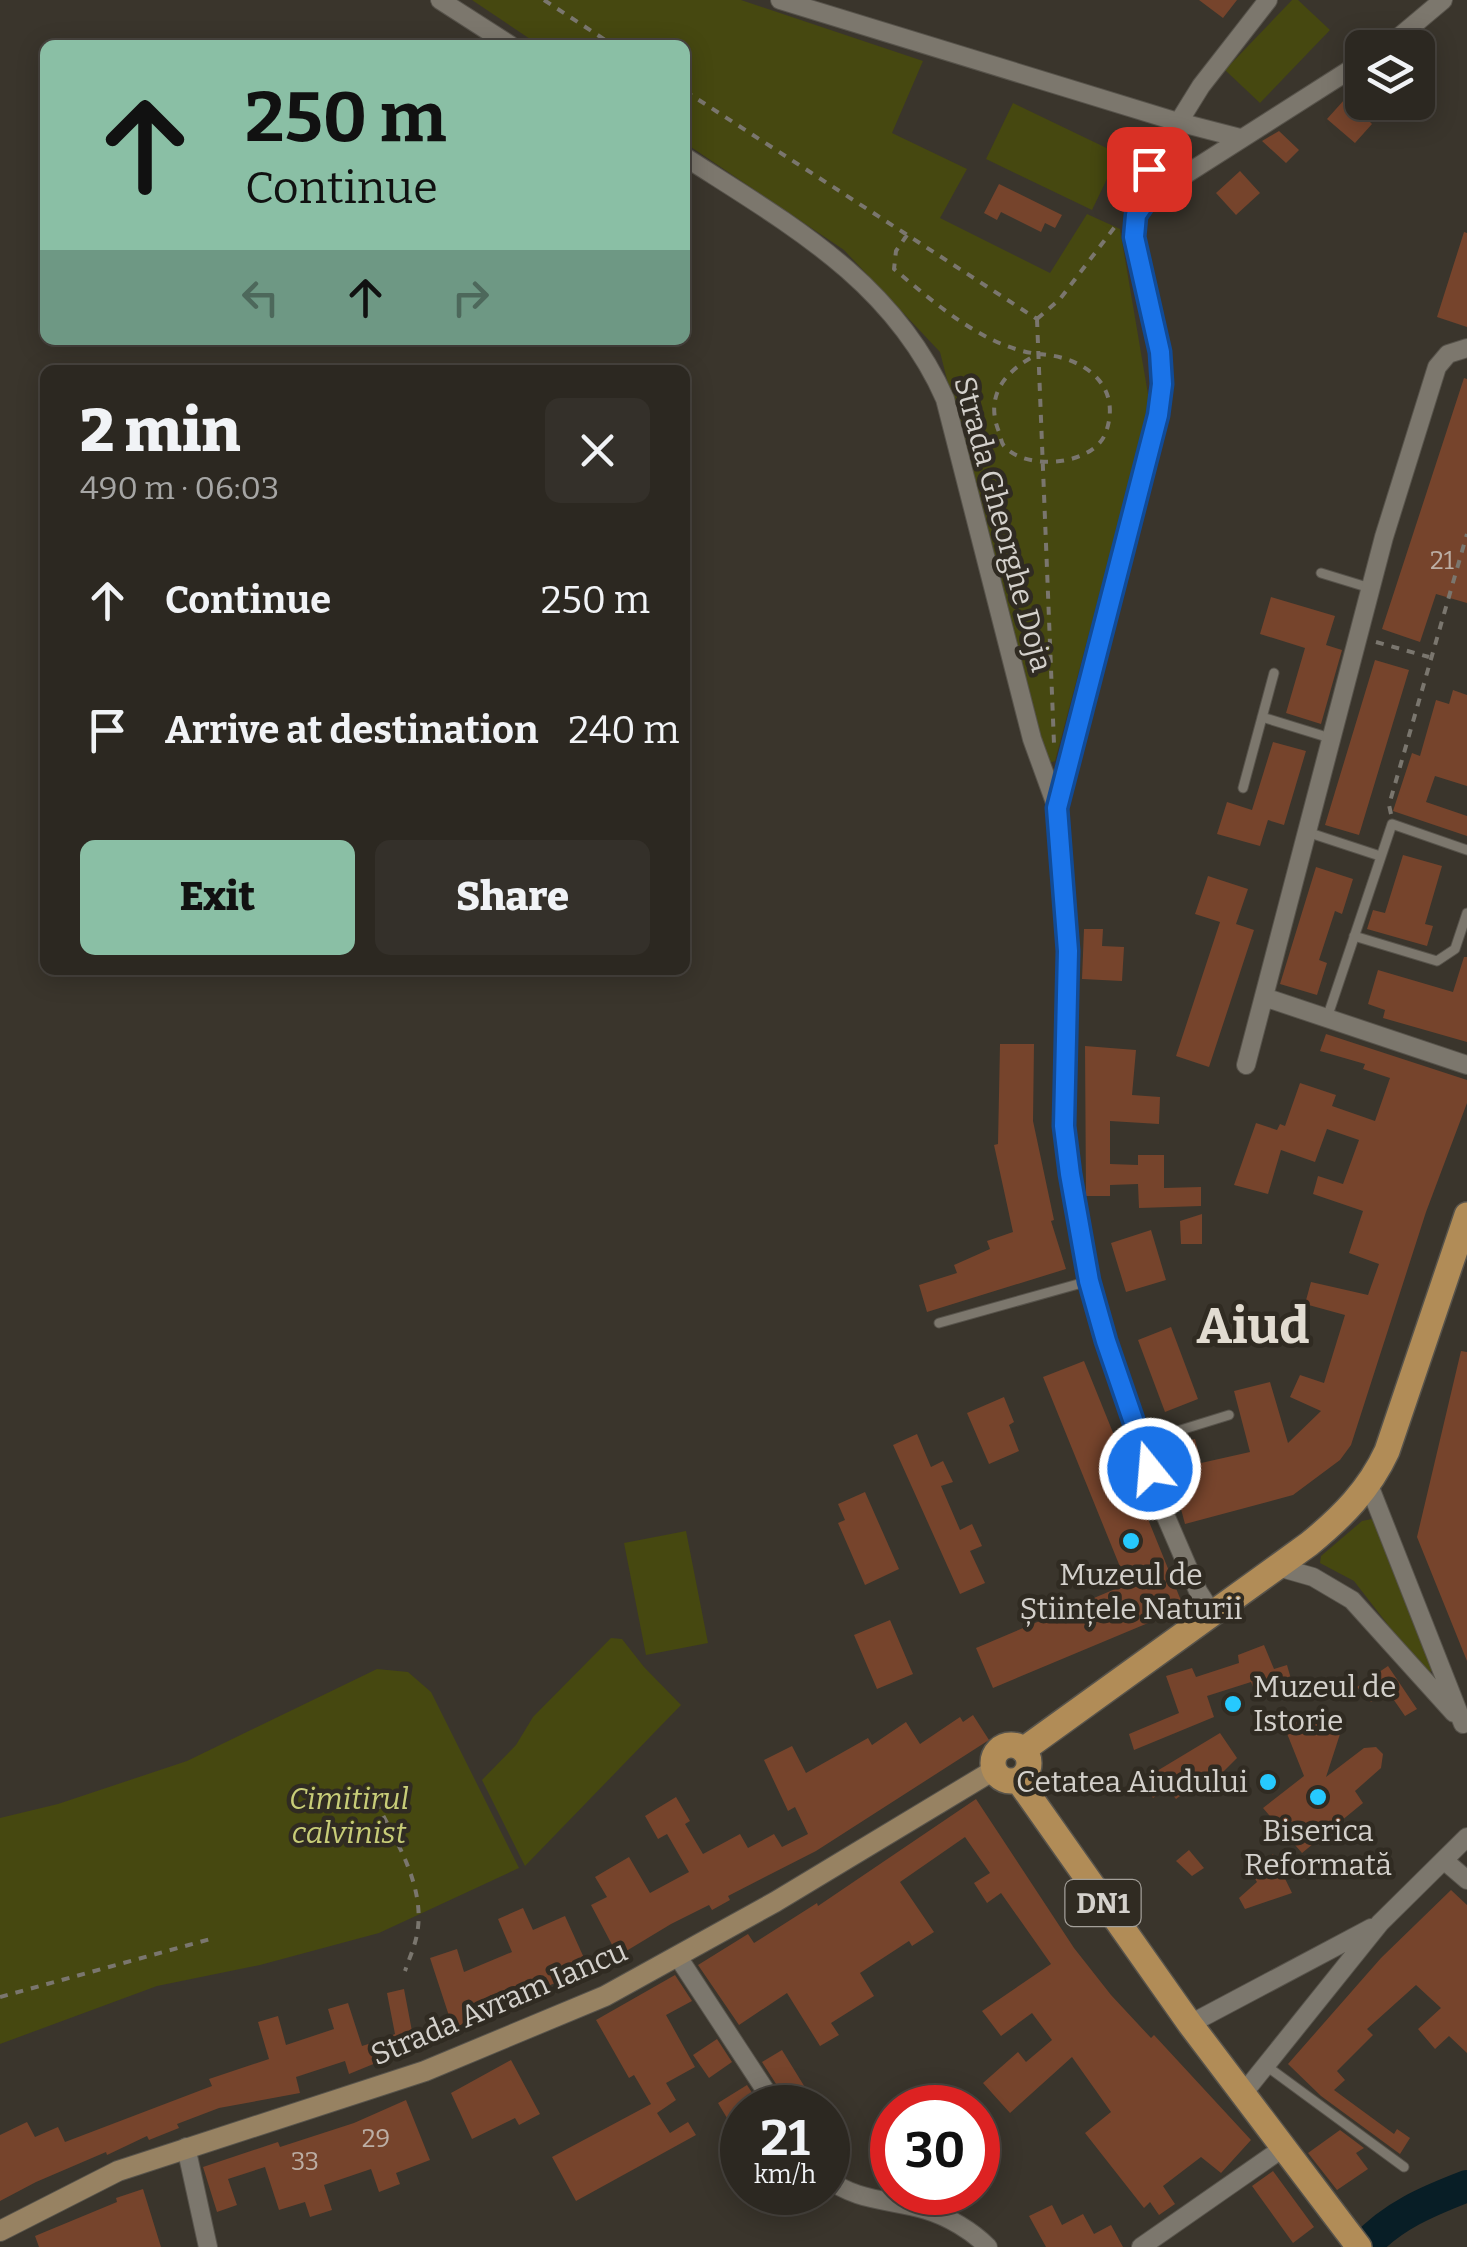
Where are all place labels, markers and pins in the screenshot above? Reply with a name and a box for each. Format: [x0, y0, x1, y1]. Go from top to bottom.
pin [1107, 127, 1192, 212]
marker: Muzeul de Științele Naturii [1120, 1530, 1142, 1552]
place label: Muzeul de Științele Naturii [1019, 1557, 1243, 1628]
place label: Muzeul de Istorie [1253, 1669, 1396, 1739]
marker: Muzeul de Istorie [1222, 1693, 1244, 1715]
place label: Cetatea Aiudului [1016, 1764, 1248, 1800]
marker: Cetatea Aiudului [1257, 1771, 1279, 1793]
marker: Biserica Reformată [1307, 1786, 1329, 1808]
place label: Biserica Reformată [1244, 1813, 1392, 1883]

